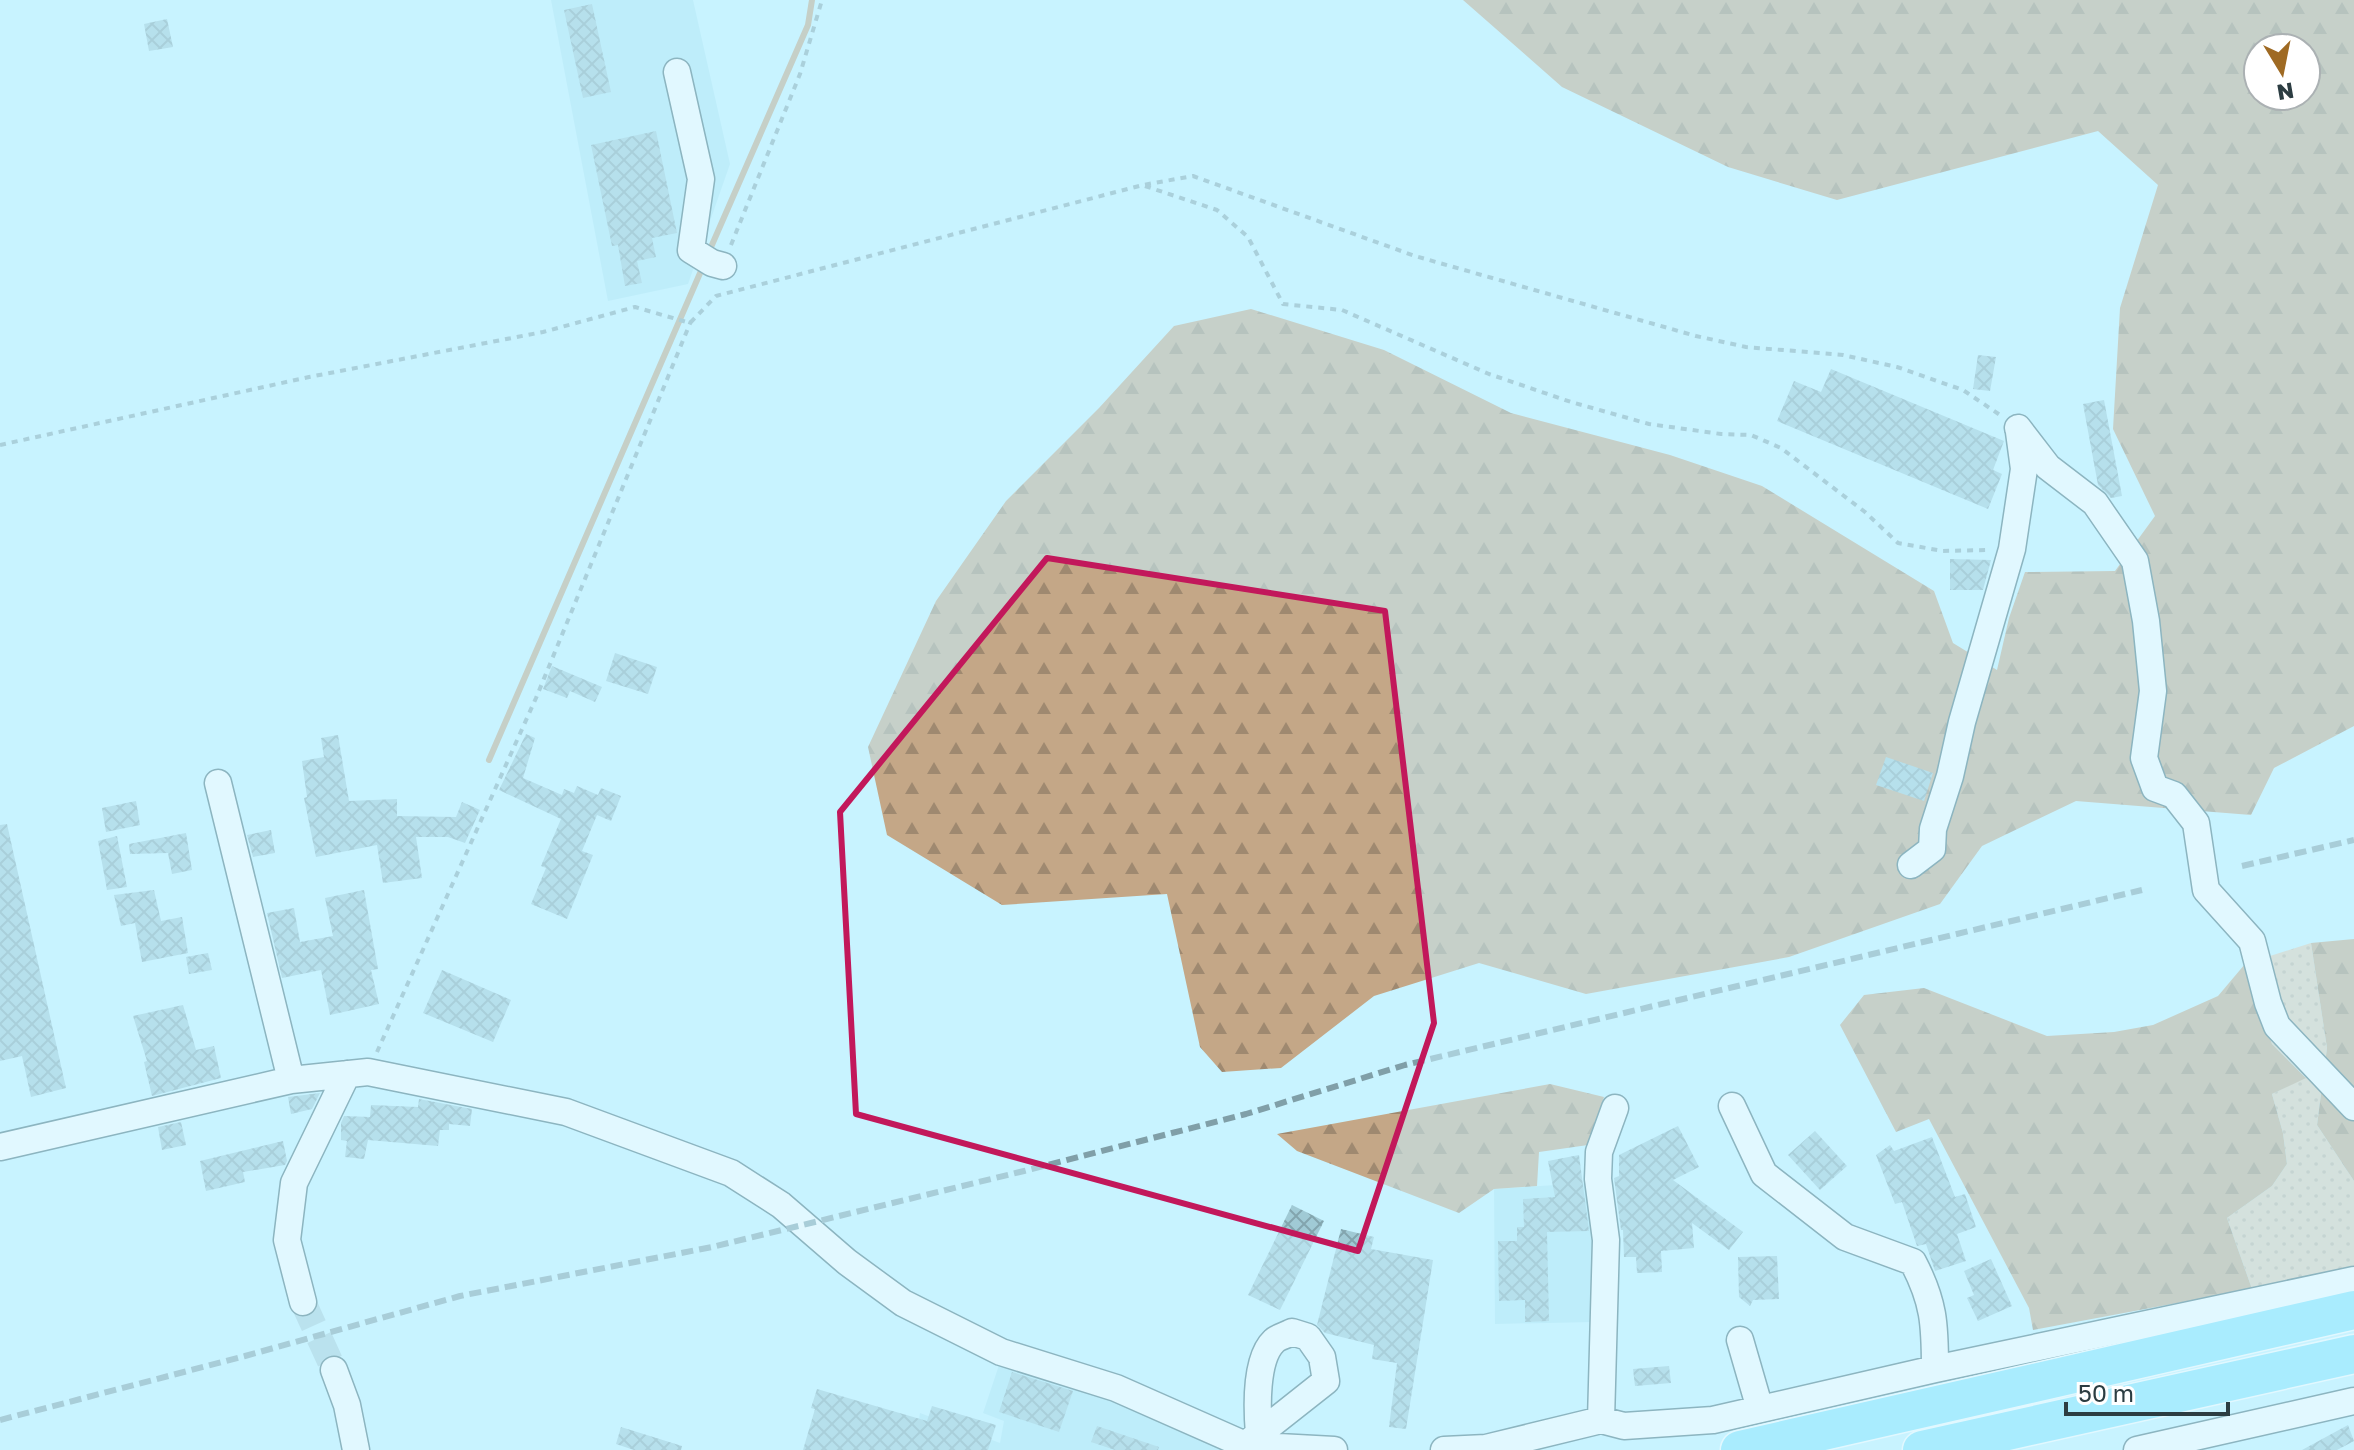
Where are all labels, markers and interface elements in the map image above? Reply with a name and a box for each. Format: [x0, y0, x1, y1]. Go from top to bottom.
north arrow [2242, 32, 2322, 112]
text: N [2275, 77, 2296, 107]
scale bar [2066, 1366, 2228, 1416]
text: 50 m [2078, 1378, 2134, 1407]

